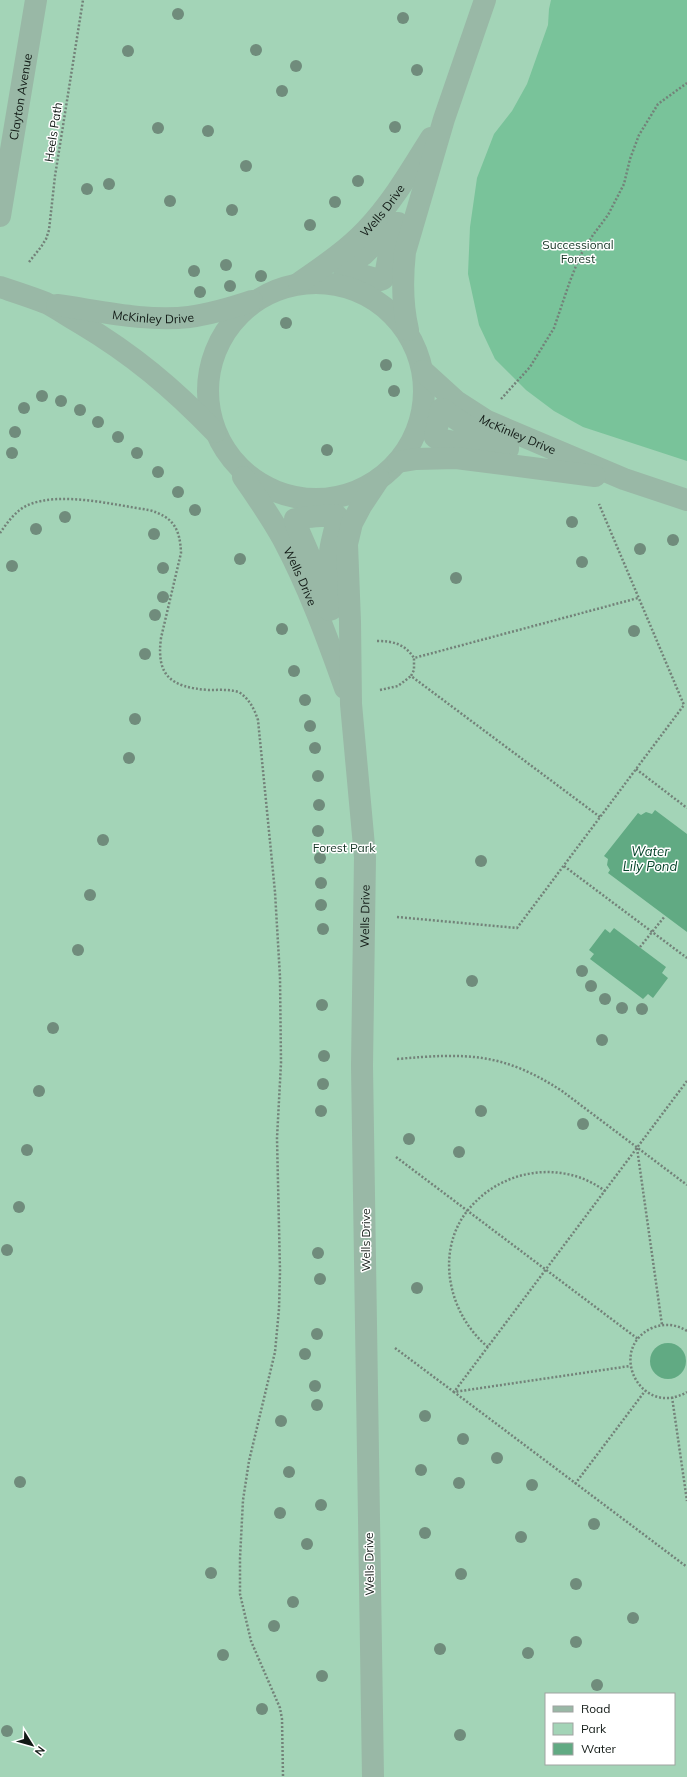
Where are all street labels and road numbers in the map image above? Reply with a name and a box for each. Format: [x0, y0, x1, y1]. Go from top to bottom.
street label: Clayton Avenue [5, 52, 35, 141]
street label: Heels Path [41, 101, 65, 163]
street label: Wells Drive [356, 181, 407, 240]
street label: McKinley Drive [111, 306, 195, 326]
street label: McKinley Drive [477, 411, 558, 457]
street label: Wells Drive [281, 544, 321, 608]
street label: Wells Drive [356, 884, 372, 948]
street label: Wells Drive [358, 1209, 373, 1271]
street label: Wells Drive [361, 1532, 377, 1596]

